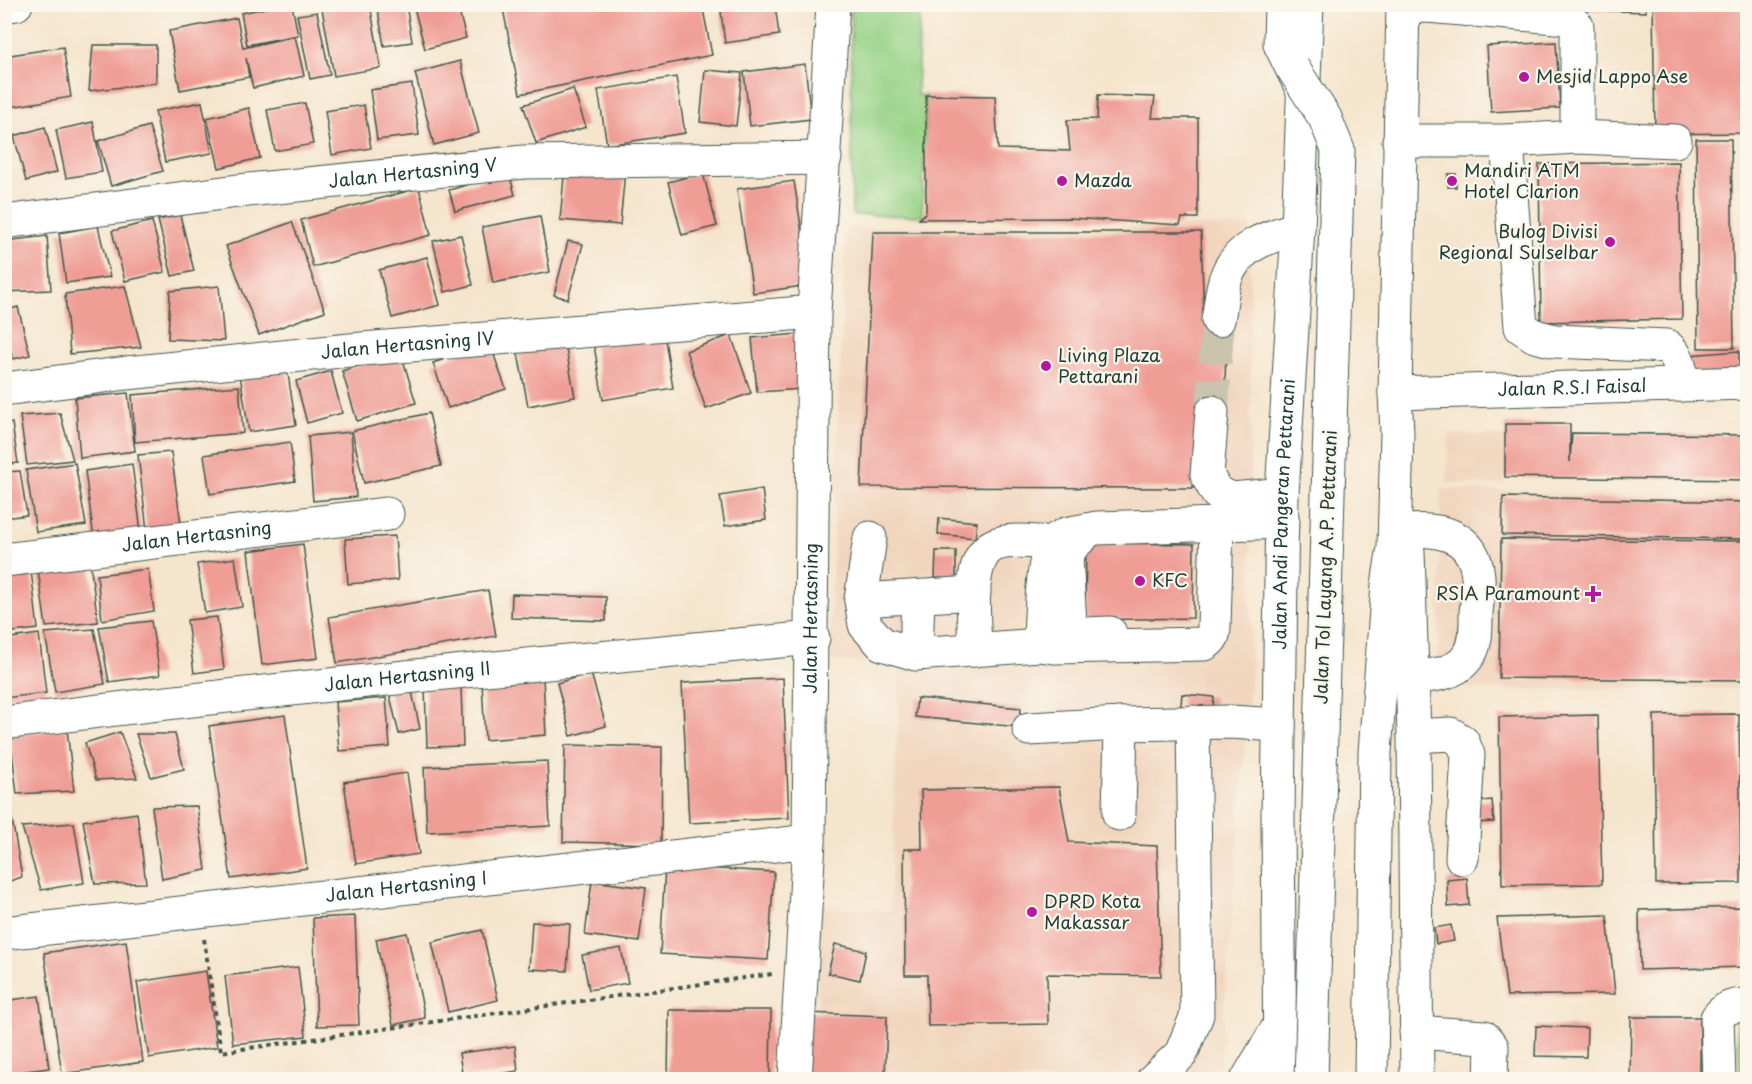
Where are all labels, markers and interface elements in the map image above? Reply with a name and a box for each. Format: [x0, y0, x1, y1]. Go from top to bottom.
place label: Mesjid Lappo Ase [1536, 62, 1688, 89]
marker: Mesjid Lappo Ase [1517, 70, 1531, 84]
street label: Jalan Hertasning V [327, 150, 499, 194]
place label: Mandiri ATM Hotel Clarion [1464, 156, 1580, 204]
place label: Mazda [1074, 166, 1132, 193]
marker: Mazda [1055, 174, 1069, 188]
marker: Mandiri ATM Hotel Clarion [1445, 174, 1459, 188]
place label: Bulog Divisi Regional Sulselbar [1439, 217, 1599, 265]
marker: Bulog Divisi Regional Sulselbar [1603, 235, 1617, 249]
street label: Jalan Hertasning IV [319, 323, 495, 365]
place label: Living Plaza Pettarani [1058, 341, 1161, 389]
marker: Living Plaza Pettarani [1039, 359, 1053, 373]
street label: Jalan R.S.I Faisal [1497, 371, 1647, 402]
street label: Jalan Andi Pangeran Pettarani [1265, 378, 1301, 650]
street label: Jalan Tol Layang A.P. Pettarani [1306, 429, 1343, 705]
street label: Jalan Hertasning [120, 513, 273, 558]
street label: Jalan Hertasning [795, 543, 824, 694]
place label: KFC [1152, 566, 1188, 593]
marker: KFC [1133, 574, 1147, 588]
place label: RSIA Paramount [1436, 579, 1580, 606]
marker: RSIA Paramount [1584, 585, 1602, 603]
street label: Jalan Hertasning II [323, 654, 492, 697]
street label: Jalan Hertasning I [324, 863, 489, 908]
place label: DPRD Kota Makassar [1044, 887, 1141, 935]
marker: DPRD Kota Makassar [1025, 905, 1039, 919]

